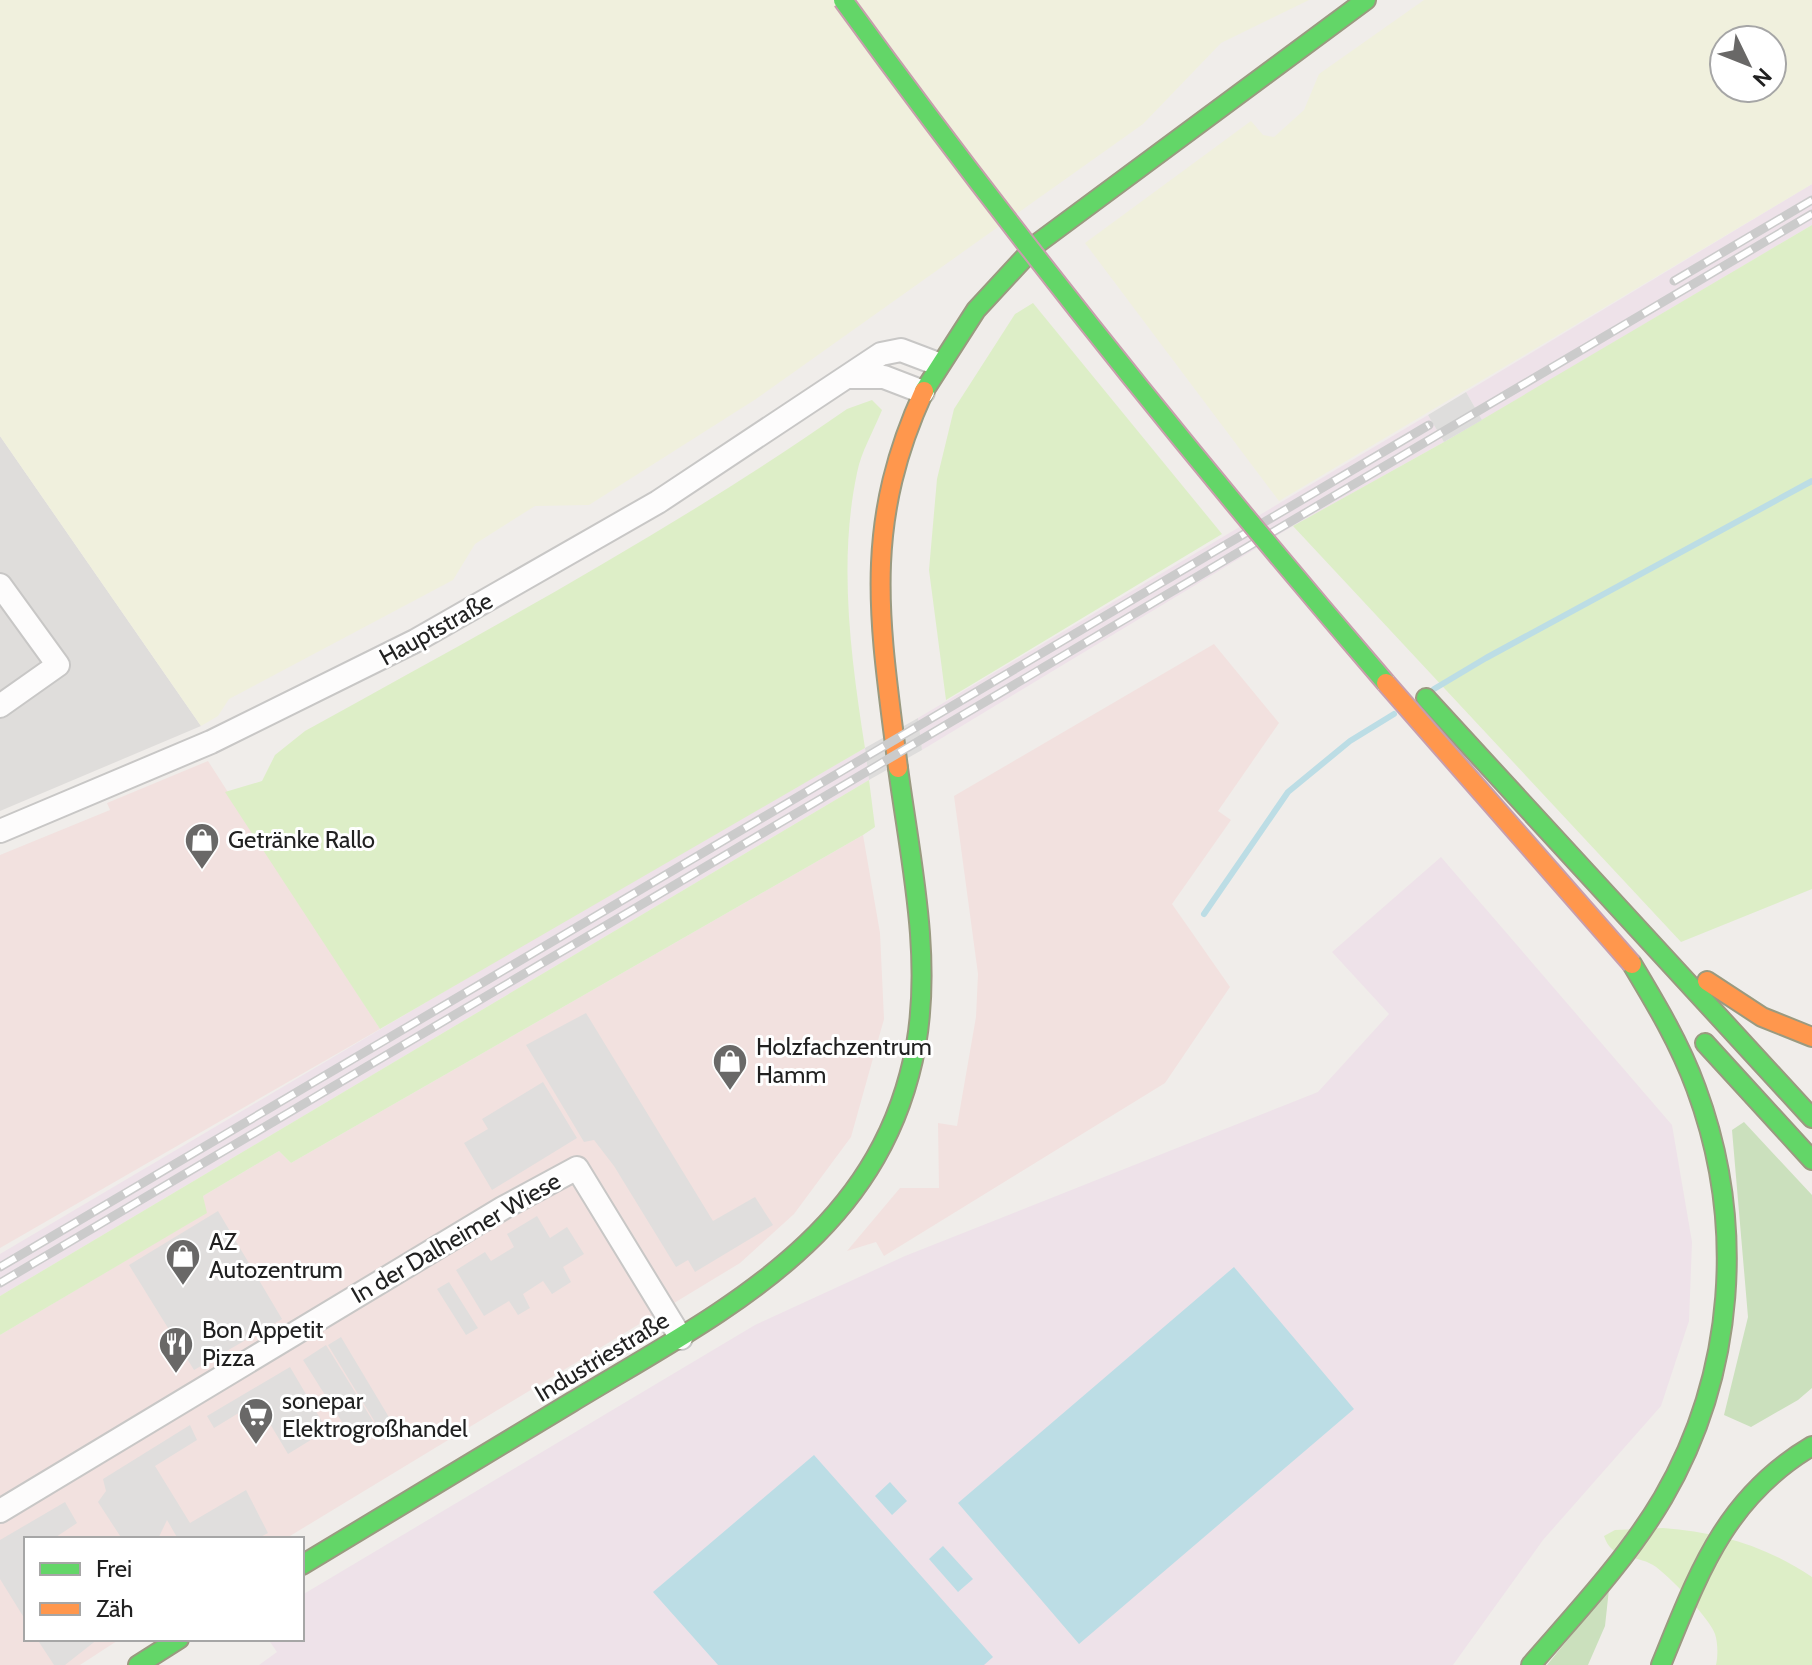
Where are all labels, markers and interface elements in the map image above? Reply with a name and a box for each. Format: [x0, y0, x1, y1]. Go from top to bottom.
north arrow [1708, 24, 1788, 104]
text: N [1747, 62, 1777, 92]
street label: Hauptstraße [374, 586, 497, 672]
shop icon: Getränke Rallo [183, 821, 221, 871]
place label: Getränke Rallo [228, 825, 375, 854]
place label: Holzfachzentrum Hamm [756, 1032, 932, 1089]
shop icon: Holzfachzentrum Hamm [711, 1042, 749, 1092]
street label: In der Dalheimer Wiese [346, 1166, 565, 1309]
place label: AZ Autozentrum [209, 1227, 343, 1284]
shop icon: AZ Autozentrum [164, 1237, 202, 1287]
street label: Industriestraße [529, 1305, 674, 1408]
place label: Bon Appetit Pizza [202, 1315, 323, 1372]
restaurant icon: Bon Appetit Pizza [157, 1325, 195, 1375]
place label: sonepar Elektrogroßhandel [282, 1386, 468, 1443]
supermarket icon: sonepar Elektrogroßhandel [237, 1396, 275, 1446]
legend [24, 1537, 304, 1641]
text: Frei [96, 1554, 132, 1583]
text: Zäh [96, 1594, 133, 1623]

